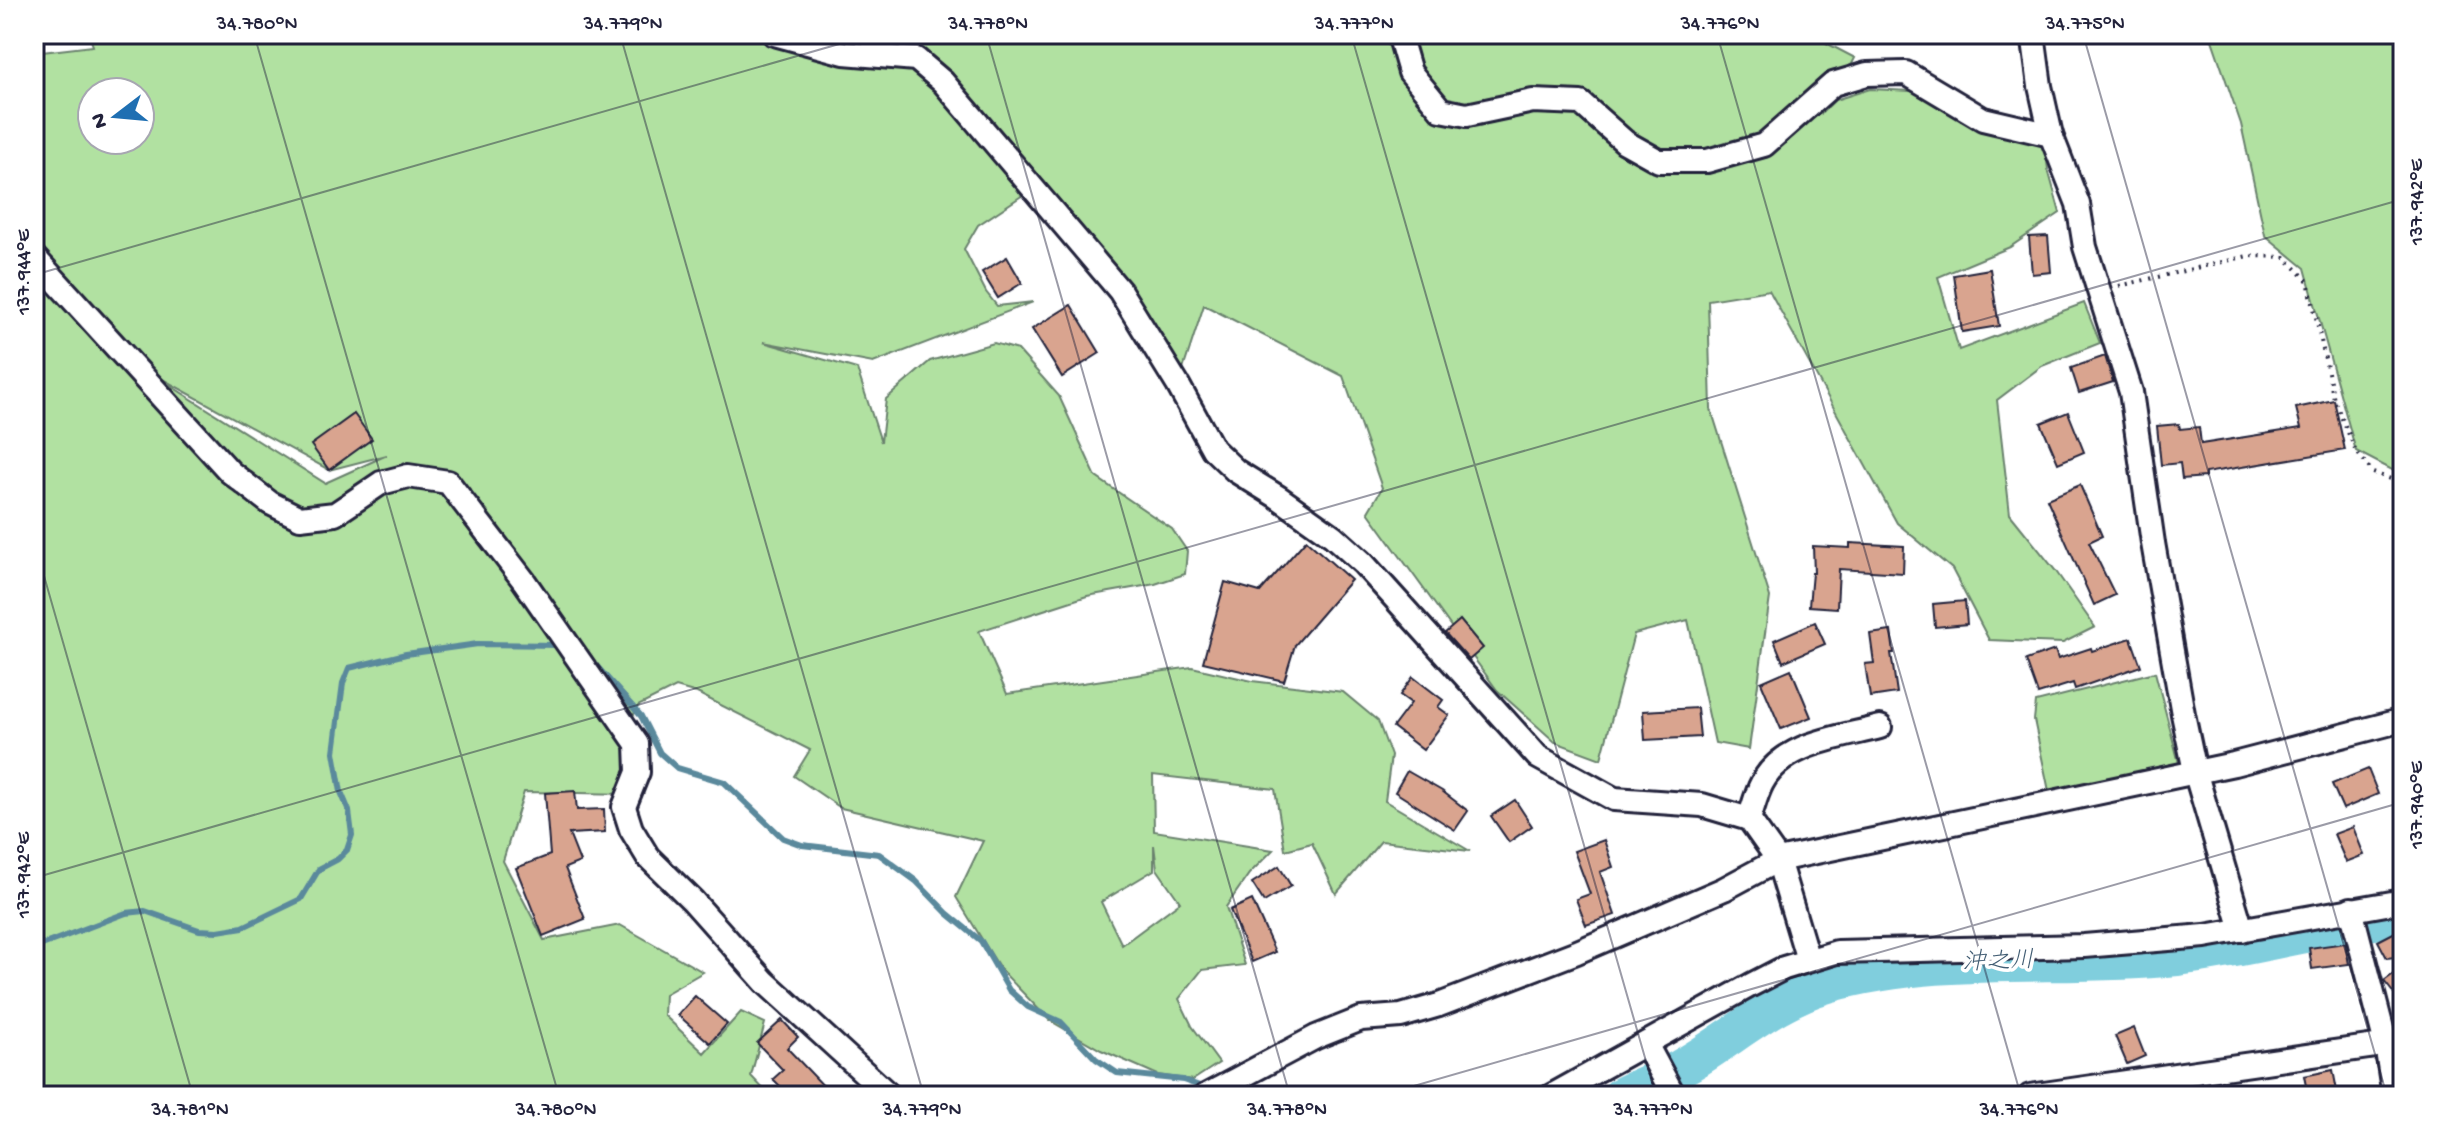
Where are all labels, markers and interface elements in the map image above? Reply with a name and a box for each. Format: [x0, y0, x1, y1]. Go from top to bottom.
text: 34.780°N [216, 14, 297, 37]
text: 34.779°N [582, 14, 663, 37]
text: 34.778°N [947, 14, 1028, 37]
text: 34.777°N [1313, 14, 1394, 37]
text: 34.776°N [1679, 14, 1760, 37]
text: 34.775°N [2044, 14, 2125, 37]
north arrow [76, 76, 156, 156]
text: N [86, 110, 115, 131]
text: 137.942°E [2407, 158, 2430, 246]
text: 137.944°E [14, 228, 37, 316]
text: 137.940°E [2407, 760, 2430, 850]
text: 137.942°E [14, 831, 37, 919]
water label: 沖之川 [1961, 946, 2034, 979]
text: 34.781°N [150, 1100, 229, 1123]
text: 34.780°N [515, 1100, 596, 1123]
text: 34.779°N [881, 1100, 962, 1123]
text: 34.778°N [1246, 1100, 1327, 1123]
text: 34.777°N [1612, 1100, 1693, 1123]
text: 34.776°N [1978, 1100, 2059, 1123]

